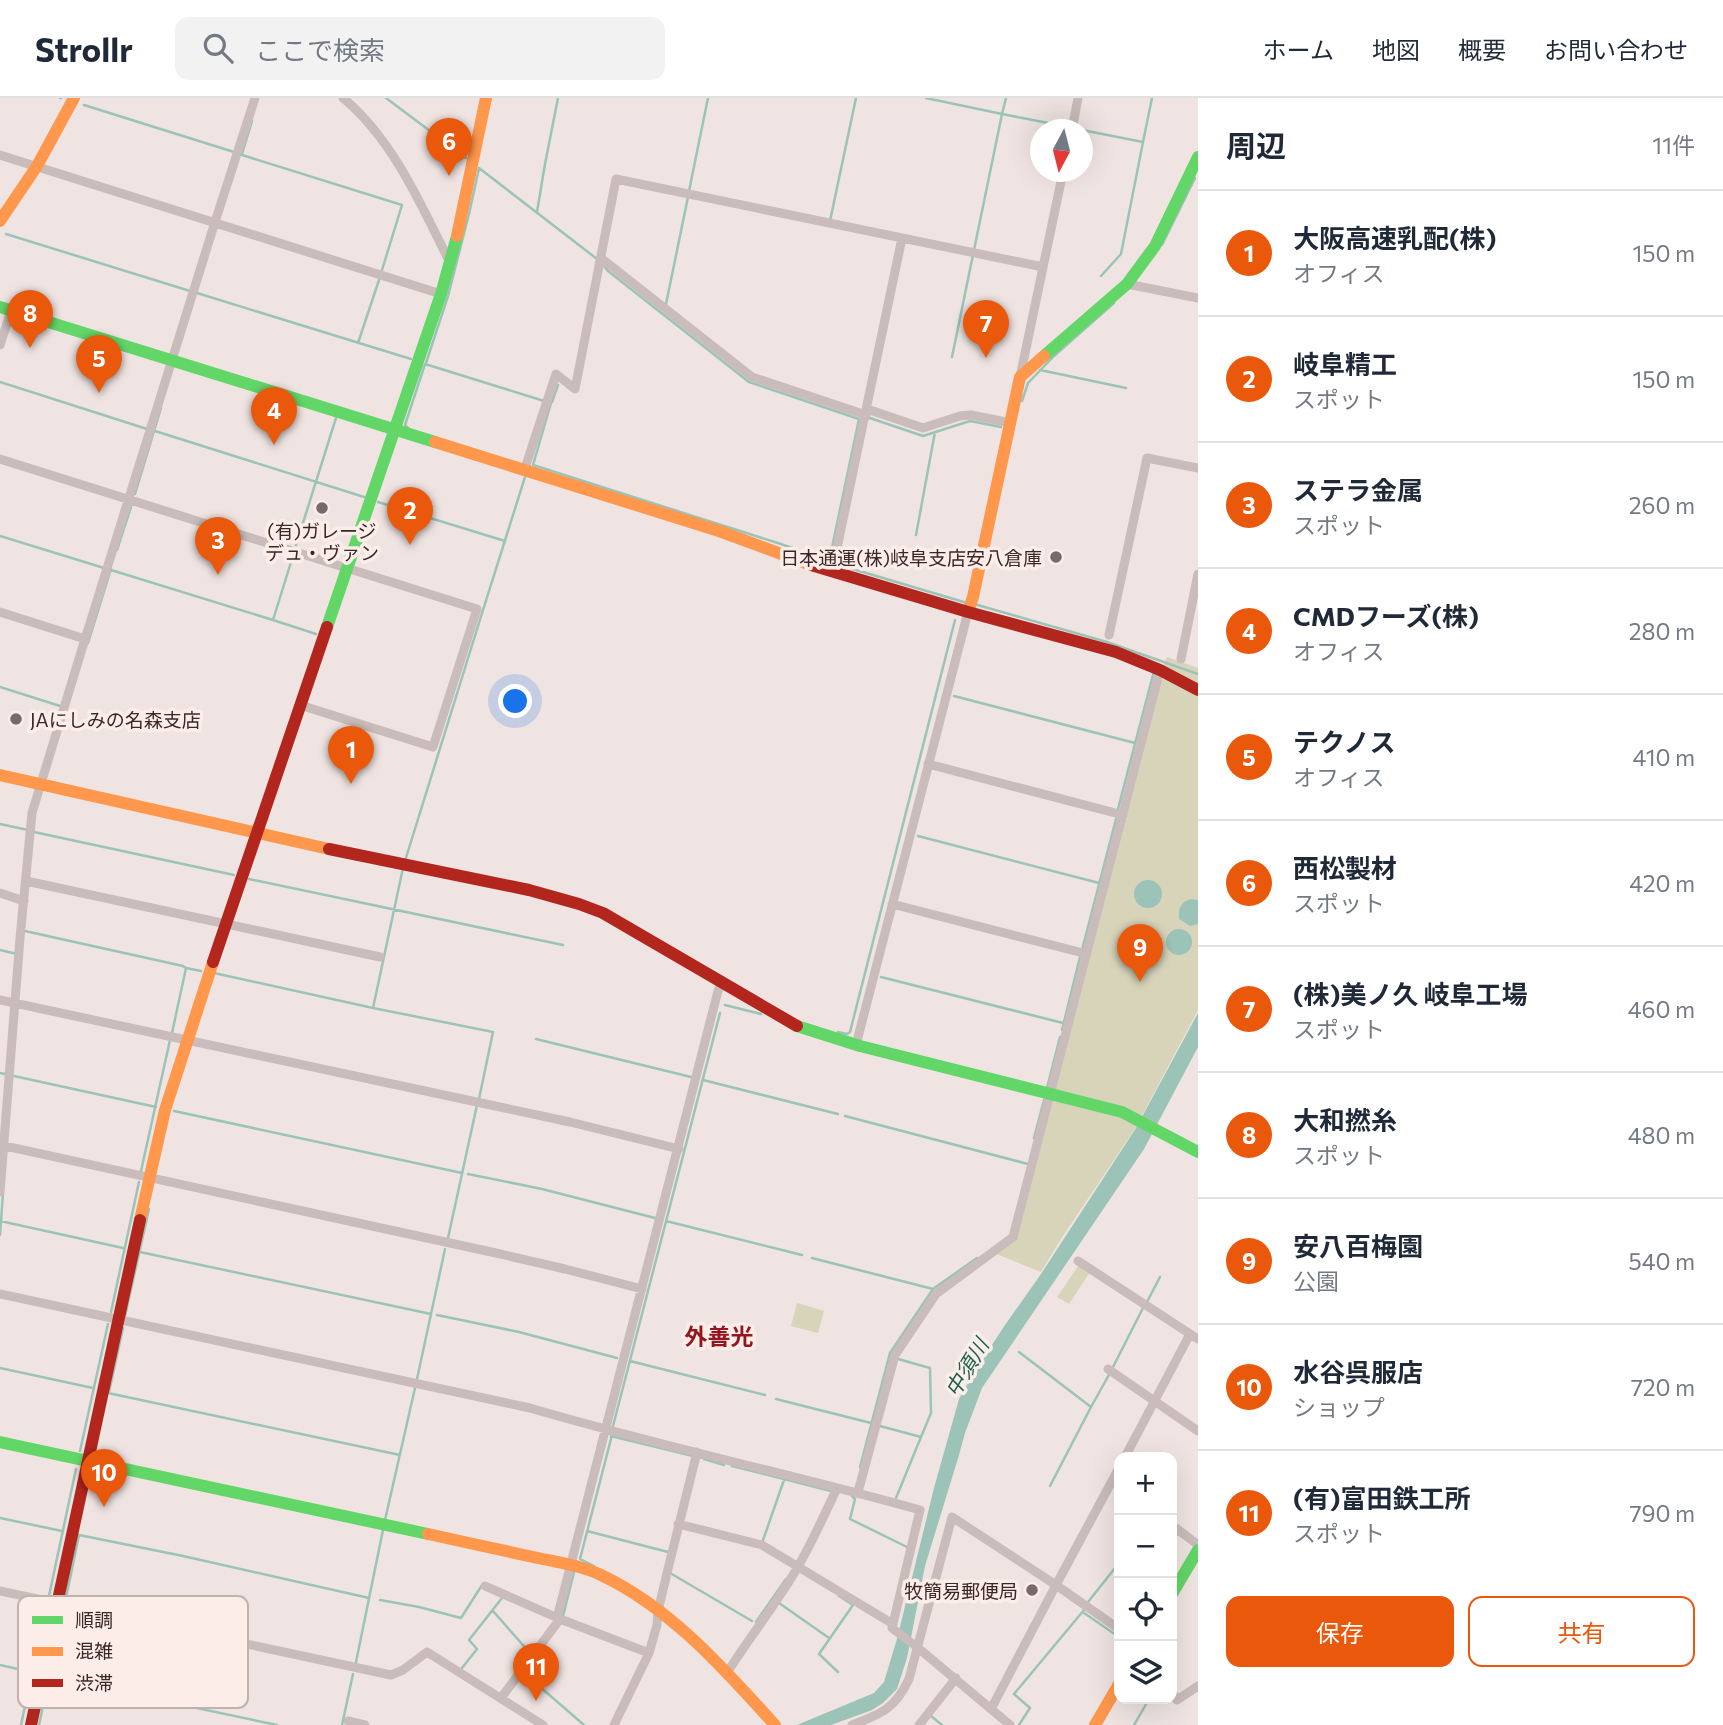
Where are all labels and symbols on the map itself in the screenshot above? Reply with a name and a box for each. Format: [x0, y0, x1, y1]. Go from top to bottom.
pin: 6 [426, 118, 472, 176]
north arrow [1030, 119, 1093, 182]
pin: 8 [7, 290, 53, 348]
pin: 7 [963, 300, 1009, 358]
pin: 5 [76, 335, 122, 393]
pin: 4 [251, 387, 297, 445]
pin: 2 [387, 487, 433, 545]
marker: (有)ガレージ デュ・ヴァン [314, 500, 330, 516]
pin: 3 [195, 517, 241, 575]
place label: (有)ガレージ デュ・ヴァン [265, 519, 379, 564]
place label: 日本通運(株)岐阜支店安八倉庫 [780, 546, 1042, 569]
marker: 日本通運(株)岐阜支店安八倉庫 [1048, 549, 1064, 565]
your location [498, 684, 532, 718]
place label: JAにしみの名森支店 [30, 708, 201, 731]
marker: JAにしみの名森支店 [8, 711, 24, 727]
pin: 1 [328, 726, 374, 784]
pin: 9 [1117, 924, 1163, 982]
district label: 外善光 [685, 1322, 754, 1350]
water label: 中須川 [939, 1332, 994, 1400]
pin: 10 [81, 1449, 127, 1507]
place label: 牧簡易郵便局 [904, 1579, 1018, 1602]
marker: 牧簡易郵便局 [1024, 1582, 1040, 1598]
legend [18, 1596, 248, 1708]
text: 順調 [75, 1608, 113, 1631]
text: 混雑 [75, 1639, 113, 1662]
pin: 11 [513, 1643, 559, 1701]
text: 渋滞 [75, 1671, 113, 1694]

